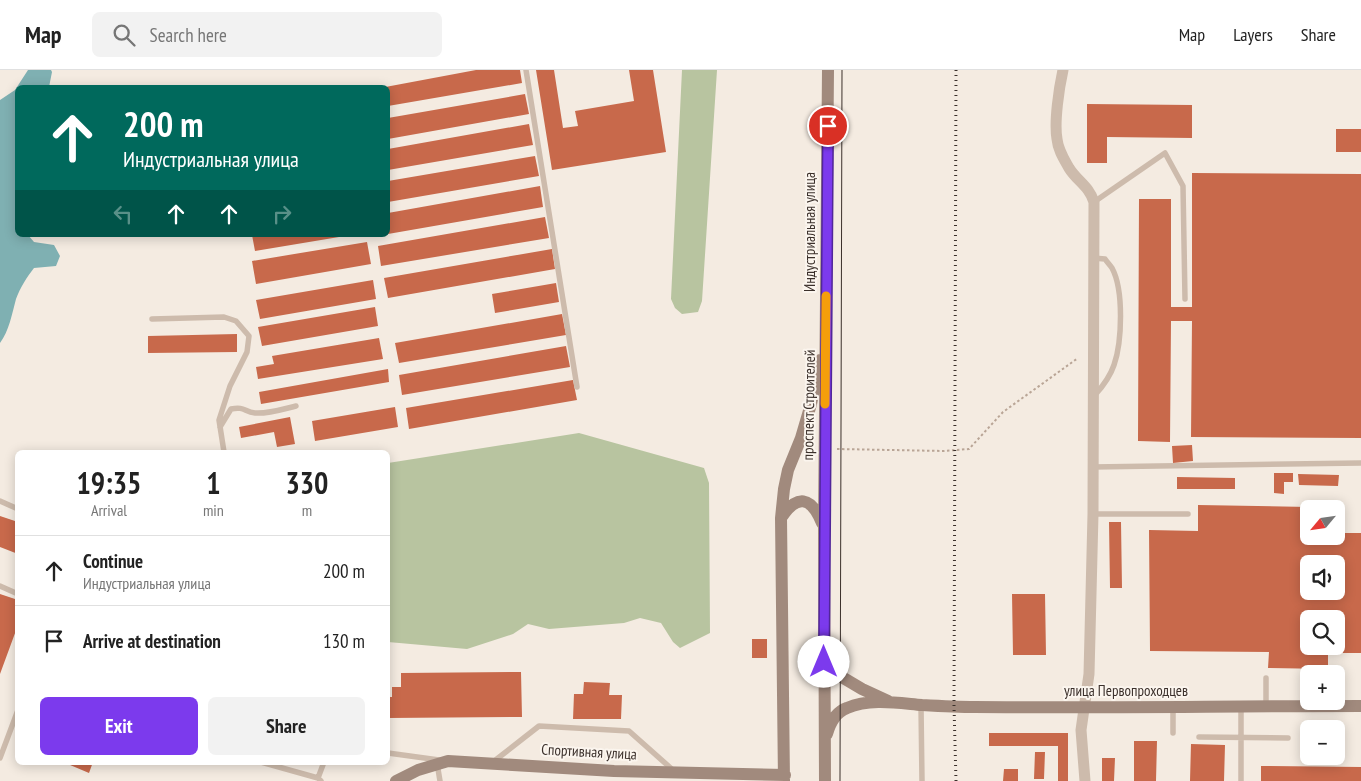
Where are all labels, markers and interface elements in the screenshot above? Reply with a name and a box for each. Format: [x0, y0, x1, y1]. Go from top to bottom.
search box [92, 12, 442, 57]
text: Map [25, 19, 62, 50]
icon: search [110, 21, 138, 49]
text: Search here [150, 23, 227, 47]
text: Map [1179, 23, 1205, 46]
text: Layers [1233, 23, 1273, 46]
text: Share [1301, 23, 1336, 46]
text: 200 m [123, 101, 204, 147]
icon: ahead [40, 105, 105, 170]
pin [807, 105, 849, 147]
icon: arrive [814, 112, 842, 140]
text: Индустриальная улица [123, 145, 299, 173]
street label: Индустриальная улица [800, 172, 819, 292]
icon: left [109, 200, 137, 228]
icon: ahead [162, 200, 190, 228]
icon: ahead [215, 200, 243, 228]
icon: right [268, 200, 296, 228]
street label: проспект Строителей [798, 349, 819, 461]
text: 19:35 [77, 463, 141, 502]
text: 1 [206, 463, 221, 502]
text: 330 [285, 463, 328, 502]
text: Arrival [91, 500, 127, 520]
text: min [203, 500, 224, 520]
text: m [302, 500, 312, 520]
north arrow [1300, 500, 1345, 545]
map controls [1300, 500, 1345, 765]
text: Continue [83, 549, 143, 573]
button: sound [1300, 555, 1345, 600]
icon: ahead [40, 557, 68, 585]
text: 200 m [323, 559, 365, 583]
text: Индустриальная улица [83, 573, 211, 593]
button: search [1300, 610, 1345, 655]
icon: arrive [40, 627, 68, 655]
text: Arrive at destination [83, 629, 221, 653]
text: 130 m [323, 629, 365, 653]
position arrow [797, 635, 849, 687]
button: + [1300, 665, 1345, 710]
street label: улица Первопроходцев [1064, 681, 1188, 700]
button: Exit [40, 697, 198, 755]
button: Share [208, 697, 365, 755]
button: − [1300, 720, 1345, 765]
street label: Спортивная улица [541, 740, 637, 763]

